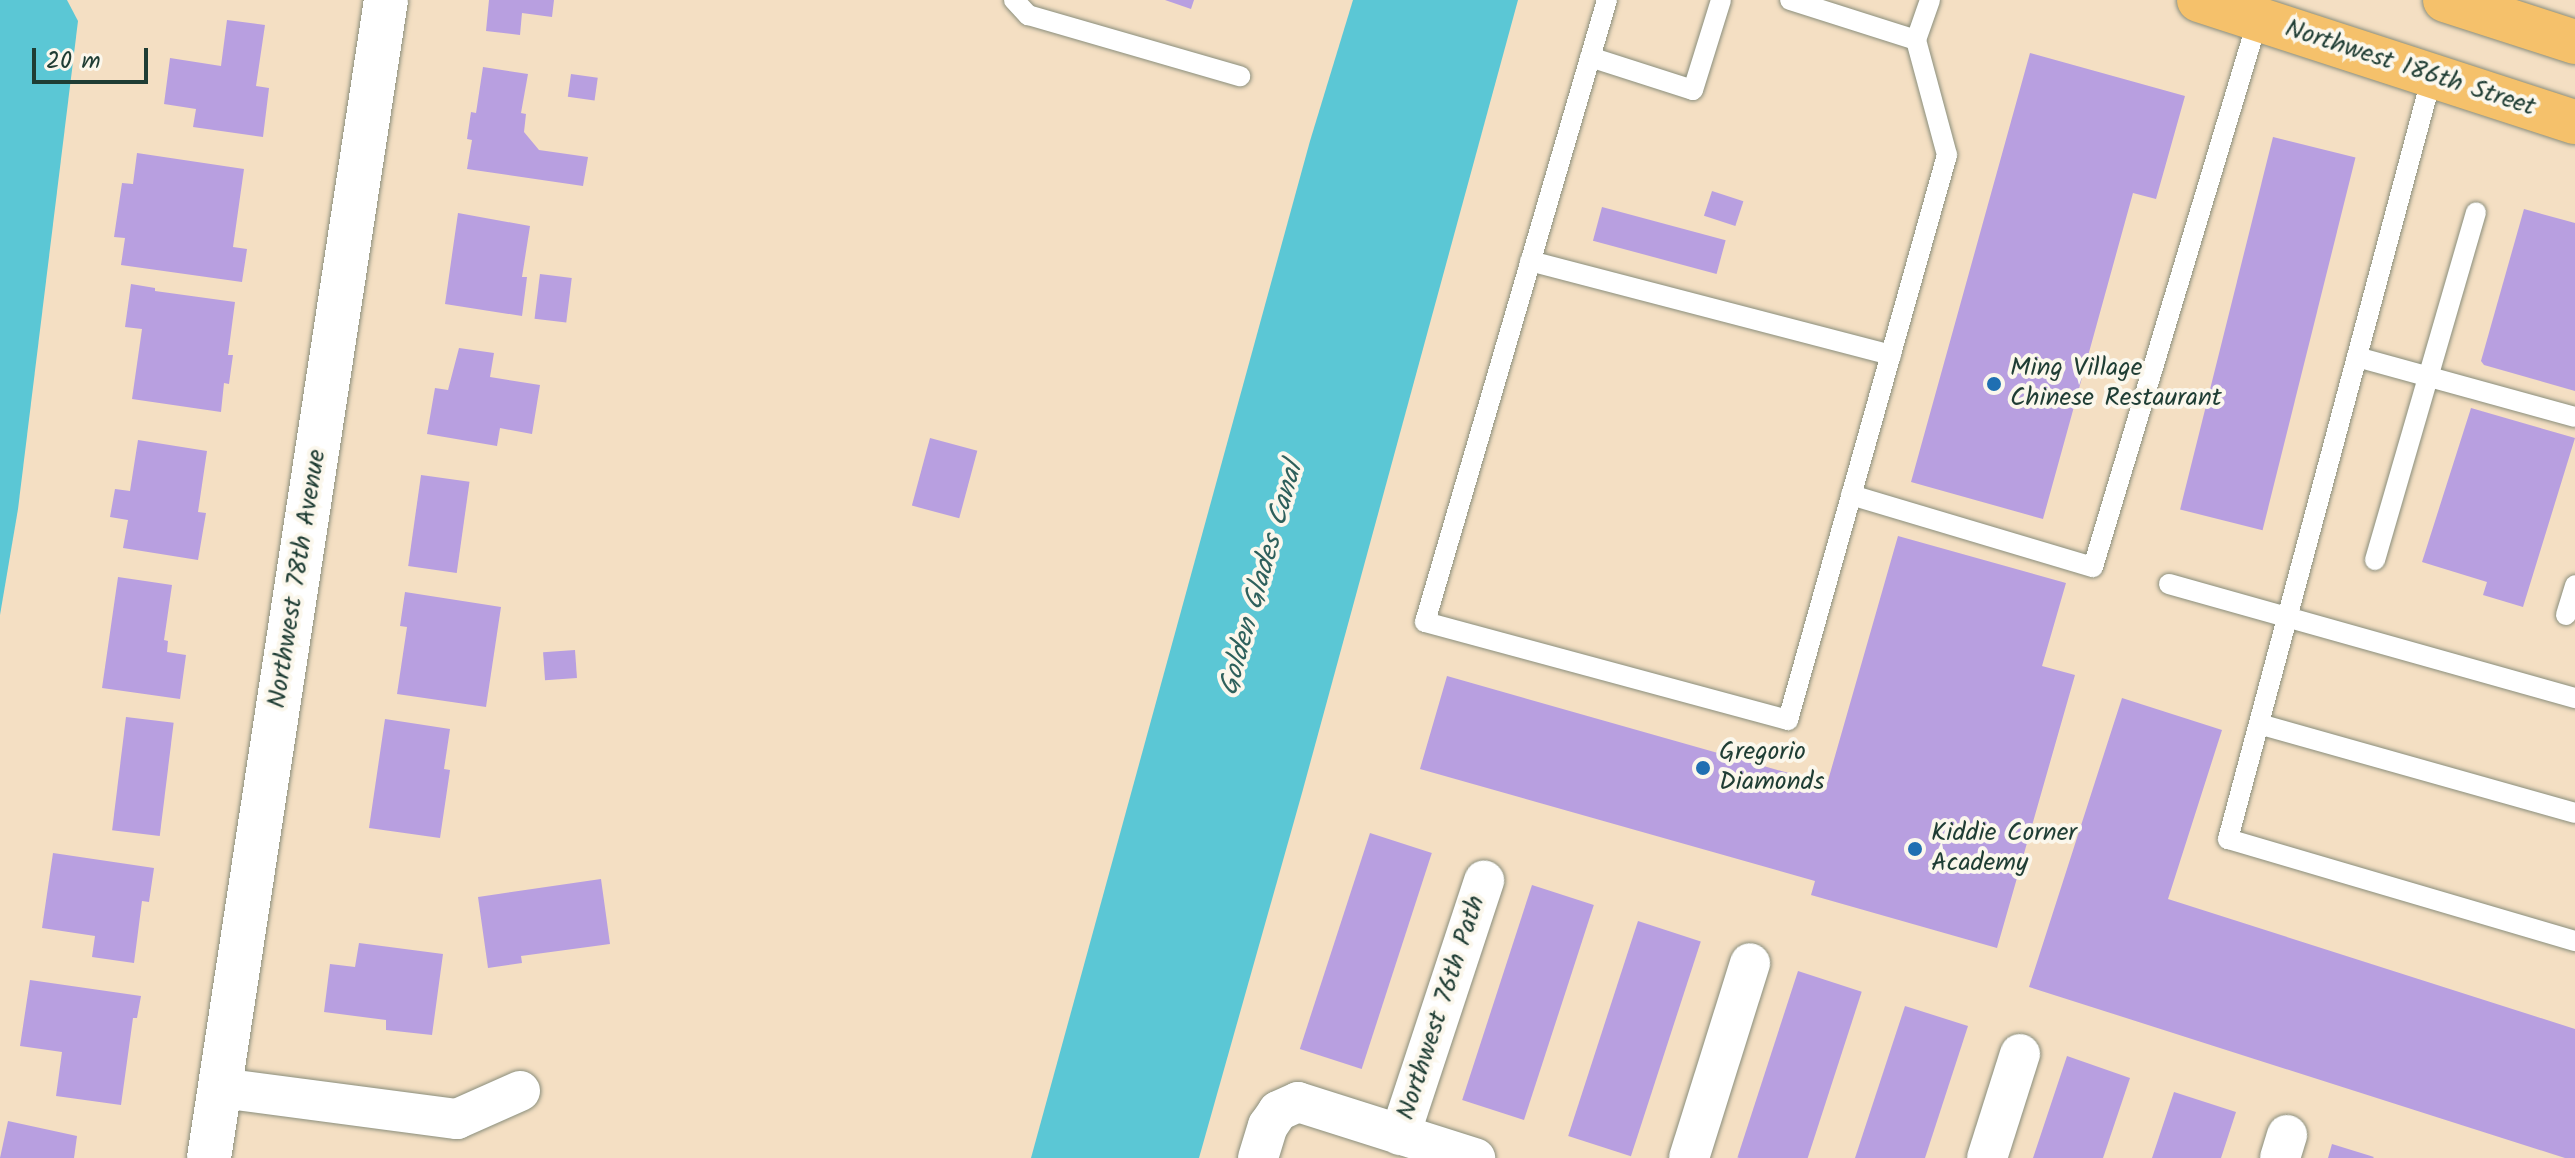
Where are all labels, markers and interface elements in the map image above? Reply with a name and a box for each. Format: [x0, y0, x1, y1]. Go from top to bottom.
street label: Northwest 186th Street [2281, 14, 2539, 124]
scale bar [36, 32, 152, 82]
text: 20 m [46, 42, 101, 81]
place label: Ming Village Chinese Restaurant [2010, 353, 2222, 414]
marker: Ming Village Chinese Restaurant [1985, 375, 2003, 393]
street label: Northwest 78th Avenue [262, 447, 334, 711]
water label: Golden Glades Canal [1213, 459, 1311, 699]
place label: Gregorio Diamonds [1719, 737, 1825, 798]
marker: Gregorio Diamonds [1694, 759, 1712, 777]
place label: Kiddie Corner Academy [1931, 818, 2077, 880]
marker: Kiddie Corner Academy [1906, 840, 1924, 858]
street label: Northwest 76th Path [1391, 892, 1493, 1124]

